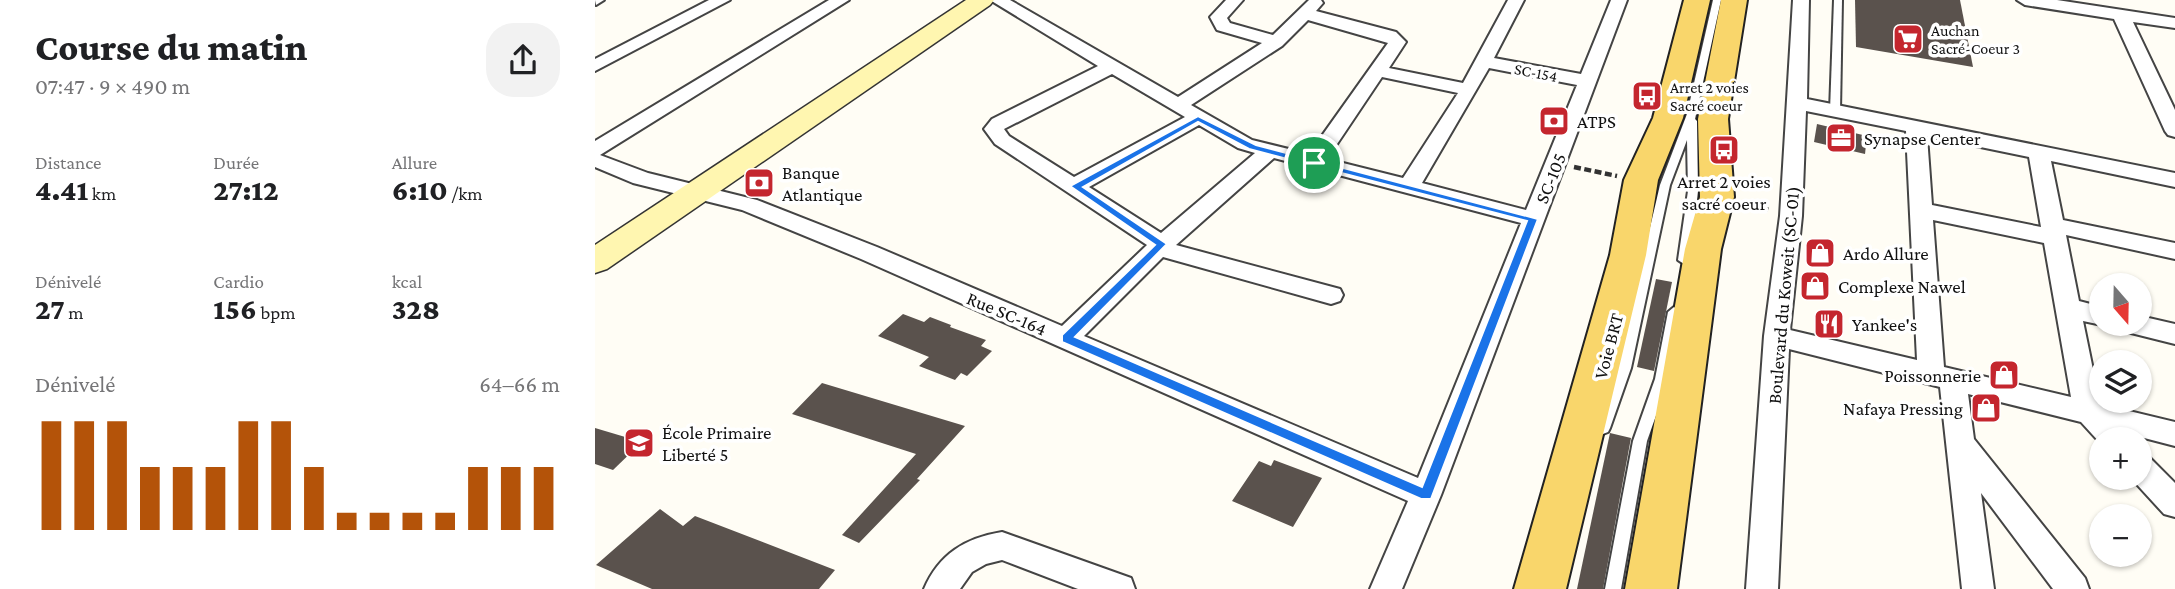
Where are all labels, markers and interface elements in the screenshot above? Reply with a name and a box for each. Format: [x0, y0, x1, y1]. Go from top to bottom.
supermarket icon: Auchan Sacré-Coeur 3 [1891, 22, 1925, 56]
place label: Auchan Sacré-Coeur 3 [1931, 22, 2020, 57]
button: share [486, 23, 560, 97]
text: Course du matin [35, 26, 307, 68]
street label: SC-154 [1513, 60, 1559, 85]
text: 07:47 · 9 × 490 m [35, 73, 190, 99]
bus stop icon: Arret 2 voies Sacré coeur [1630, 79, 1664, 113]
place label: Arret 2 voies Sacré coeur [1670, 79, 1749, 114]
bank icon: ATPS [1537, 104, 1571, 138]
place label: ATPS [1577, 111, 1616, 132]
office icon: Synapse Center [1824, 121, 1858, 155]
place label: Synapse Center [1864, 128, 1981, 149]
pin [1284, 133, 1344, 193]
bus stop icon: Arret 2 voies sacré coeur [1707, 133, 1741, 167]
icon: arrive [1295, 144, 1333, 182]
street label: SC-105 [1531, 150, 1570, 207]
text: Distance [35, 152, 101, 173]
text: Durée [213, 152, 259, 173]
text: Allure [392, 152, 437, 173]
place label: Banque Atlantique [782, 162, 862, 205]
bank icon: Banque Atlantique [742, 166, 776, 200]
place label: Arret 2 voies sacré coeur [1677, 171, 1771, 214]
text: 4.41 [35, 173, 88, 206]
text: 27:12 [213, 173, 279, 206]
text: 6:10 [392, 173, 448, 206]
text: km [88, 183, 116, 204]
text: /km [448, 183, 483, 204]
street label: Boulevard du Koweit (SC-01) [1764, 185, 1804, 405]
shop icon: Ardo Allure [1803, 236, 1837, 270]
place label: Ardo Allure [1843, 243, 1929, 264]
shop icon: Complexe Nawel [1798, 269, 1832, 303]
text: Dénivelé [35, 271, 101, 292]
text: Cardio [213, 271, 264, 292]
text: kcal [392, 271, 422, 292]
north arrow [2089, 273, 2153, 336]
map controls [2089, 273, 2152, 567]
place label: Complexe Nawel [1838, 276, 1966, 297]
street label: Rue SC-164 [964, 287, 1050, 340]
text: 27 [35, 292, 65, 325]
text: 156 [213, 292, 257, 325]
text: 328 [392, 292, 440, 325]
text: m [65, 302, 84, 323]
text: bpm [257, 302, 295, 323]
restaurant icon: Yankee's [1812, 307, 1846, 341]
street label: Voie BRT [1590, 310, 1627, 381]
place label: Yankee's [1852, 314, 1917, 335]
button: layers [2089, 350, 2152, 413]
shop icon: Poissonnerie [1987, 358, 2021, 392]
place label: Poissonnerie [1884, 365, 1981, 386]
text: Dénivelé [35, 371, 115, 397]
text: 64–66 m [479, 371, 560, 397]
shop icon: Nafaya Pressing [1969, 391, 2003, 425]
place label: Nafaya Pressing [1843, 398, 1963, 419]
place label: École Primaire Liberté 5 [662, 422, 771, 465]
school or university icon: École Primaire Liberté 5 [622, 426, 656, 460]
button: + [2089, 427, 2152, 490]
button: − [2089, 504, 2152, 567]

